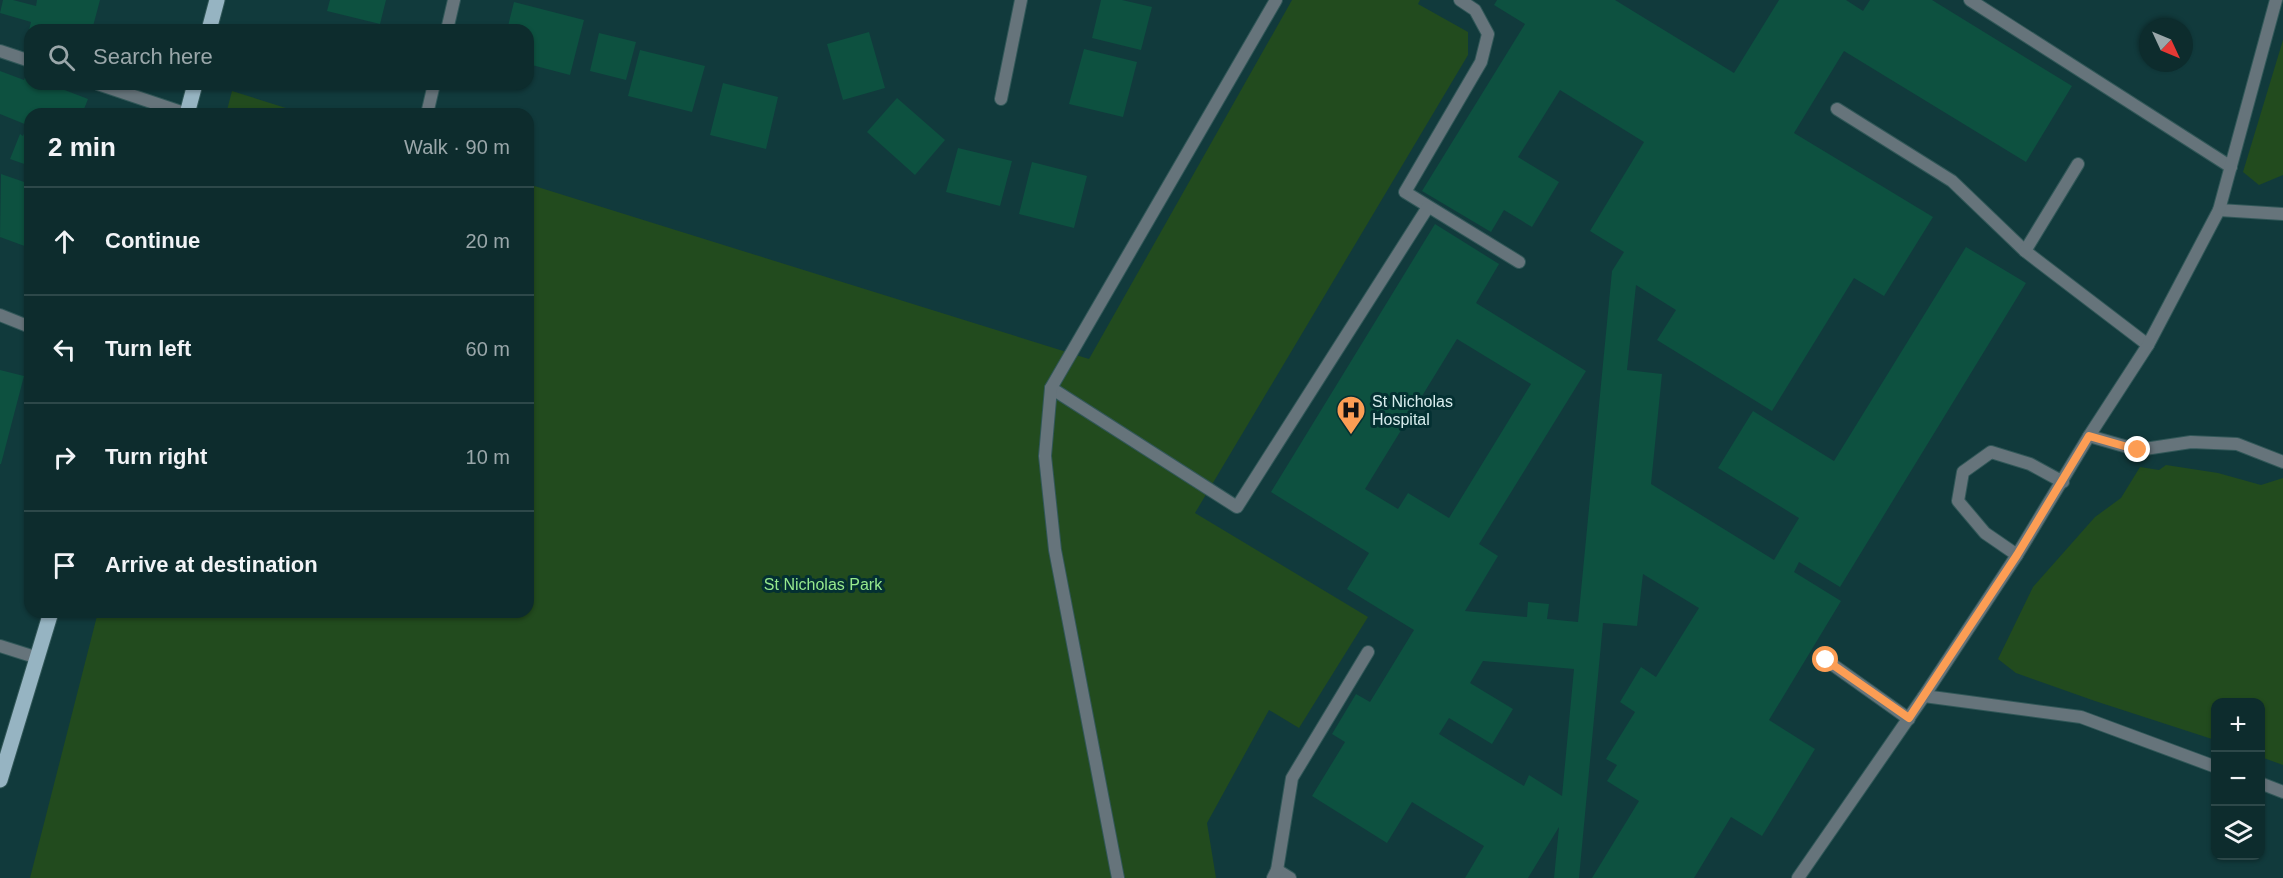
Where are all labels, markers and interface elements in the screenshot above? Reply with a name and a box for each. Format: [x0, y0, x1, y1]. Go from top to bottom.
north arrow [2139, 18, 2193, 72]
search box [24, 24, 534, 90]
icon: search [45, 41, 78, 74]
text: Search here [93, 44, 213, 69]
text: 2 min [48, 132, 116, 162]
text: Walk · 90 m [404, 136, 510, 158]
icon: ahead [48, 225, 81, 258]
text: Continue [105, 228, 200, 253]
text: 20 m [466, 230, 510, 252]
icon: left [48, 333, 81, 366]
text: Turn left [105, 336, 191, 361]
text: 60 m [466, 338, 510, 360]
place label: St Nicholas Hospital [1372, 393, 1453, 428]
hospital icon: St Nicholas Hospital [1335, 394, 1367, 436]
route end [2124, 436, 2150, 462]
icon: right [48, 441, 81, 474]
text: Turn right [105, 444, 207, 469]
text: 10 m [466, 446, 510, 468]
icon: arrive [48, 549, 81, 582]
text: Arrive at destination [105, 552, 318, 577]
park label: St Nicholas Park [764, 576, 883, 593]
route start [1812, 646, 1838, 672]
map controls [2211, 698, 2265, 860]
button: + [2211, 698, 2265, 752]
button: − [2211, 752, 2265, 806]
button: layers [2211, 806, 2265, 860]

